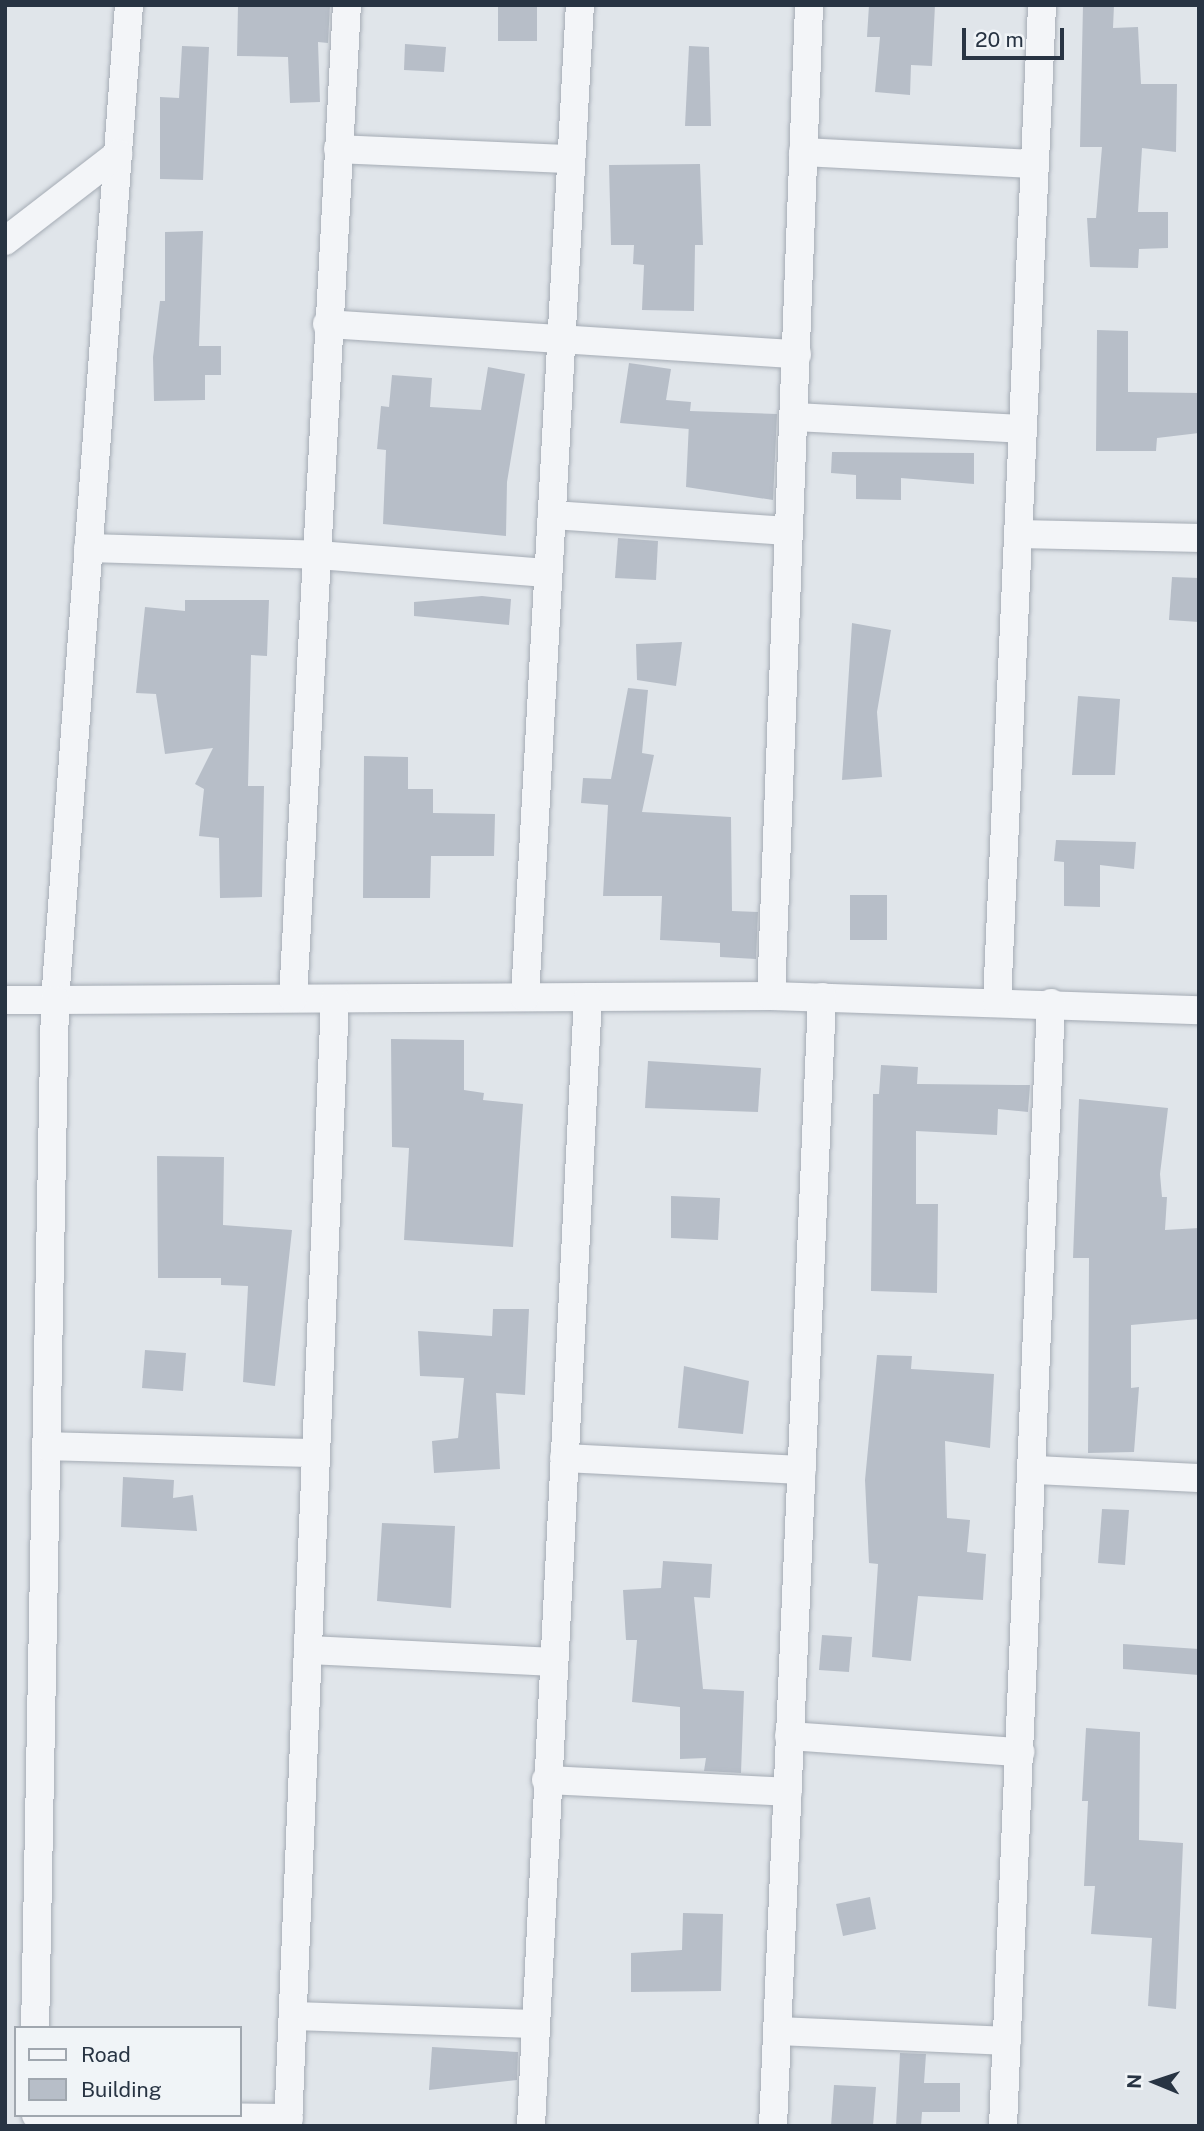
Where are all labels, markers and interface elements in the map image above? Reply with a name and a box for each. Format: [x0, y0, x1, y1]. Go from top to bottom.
scale bar [966, 14, 1068, 58]
text: 20 m [975, 27, 1024, 52]
legend [14, 2026, 242, 2117]
text: Road [81, 2042, 131, 2067]
north arrow [1120, 2047, 1190, 2117]
text: N [1123, 2073, 1145, 2089]
text: Building [81, 2077, 162, 2102]

